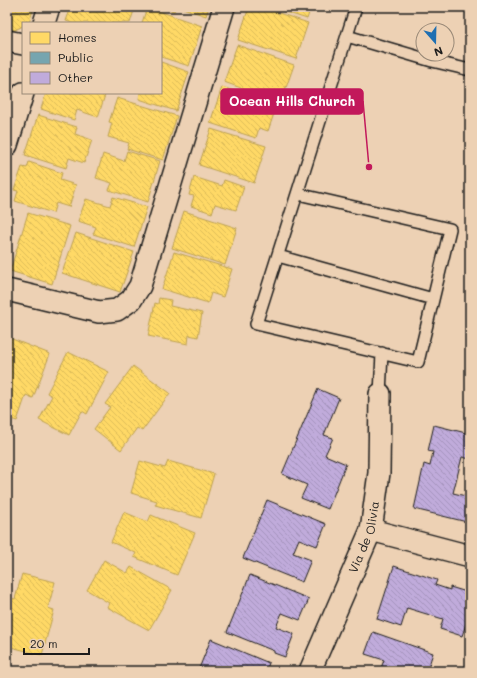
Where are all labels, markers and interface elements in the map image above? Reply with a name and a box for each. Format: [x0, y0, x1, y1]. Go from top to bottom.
legend [22, 22, 162, 94]
north arrow [415, 22, 455, 62]
text: Homes [58, 29, 97, 45]
text: N [432, 43, 445, 60]
text: Public [58, 49, 93, 65]
text: Other [58, 69, 93, 85]
callout: Ocean Hills Church [221, 89, 363, 114]
text: Ocean Hills Church [229, 92, 355, 109]
street label: Via de Olivia [344, 500, 382, 575]
scale bar [24, 630, 89, 656]
text: 20 m [30, 635, 58, 651]

